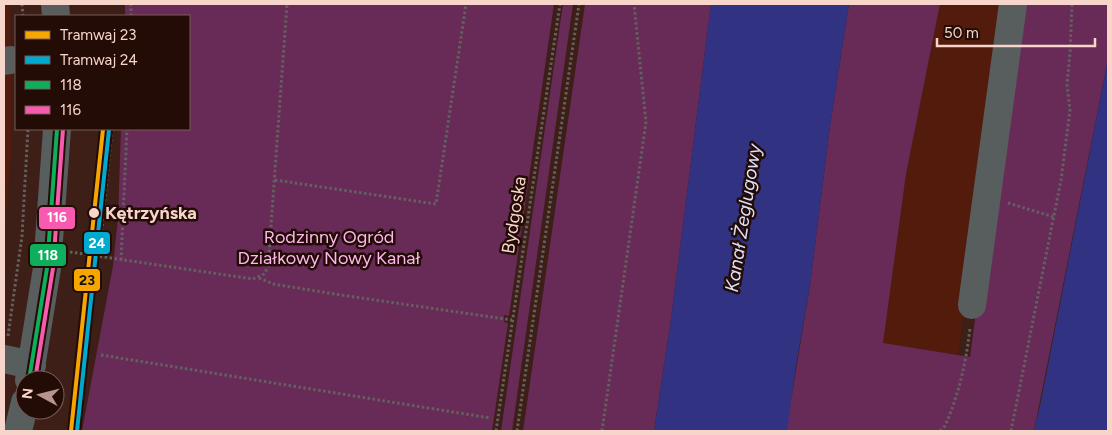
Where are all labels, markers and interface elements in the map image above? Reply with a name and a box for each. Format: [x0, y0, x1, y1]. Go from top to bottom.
legend [15, 15, 190, 130]
scale bar [937, 15, 1094, 47]
text: 50 m [944, 24, 979, 42]
text: Tramwaj 23 [60, 26, 136, 44]
text: Tramwaj 24 [60, 51, 138, 69]
text: 118 [60, 76, 82, 94]
text: 116 [60, 101, 81, 119]
water label: Kanał Żeglugowy [720, 141, 766, 294]
street label: Bydgoska [497, 175, 531, 255]
place label: Kętrzyńska [105, 202, 197, 224]
line badge: 116 [38, 206, 76, 230]
marker: Kętrzyńska [87, 206, 101, 220]
text: 116 [47, 209, 67, 226]
park label: Rodzinny Ogród Działkowy Nowy Kanał [238, 226, 420, 269]
line badge: 24 [83, 231, 111, 255]
text: 24 [89, 235, 106, 252]
line badge: 118 [29, 243, 67, 267]
text: 118 [38, 247, 58, 264]
line badge: 23 [73, 268, 101, 292]
text: 23 [79, 272, 95, 289]
north arrow [15, 370, 65, 420]
text: N [18, 387, 37, 400]

